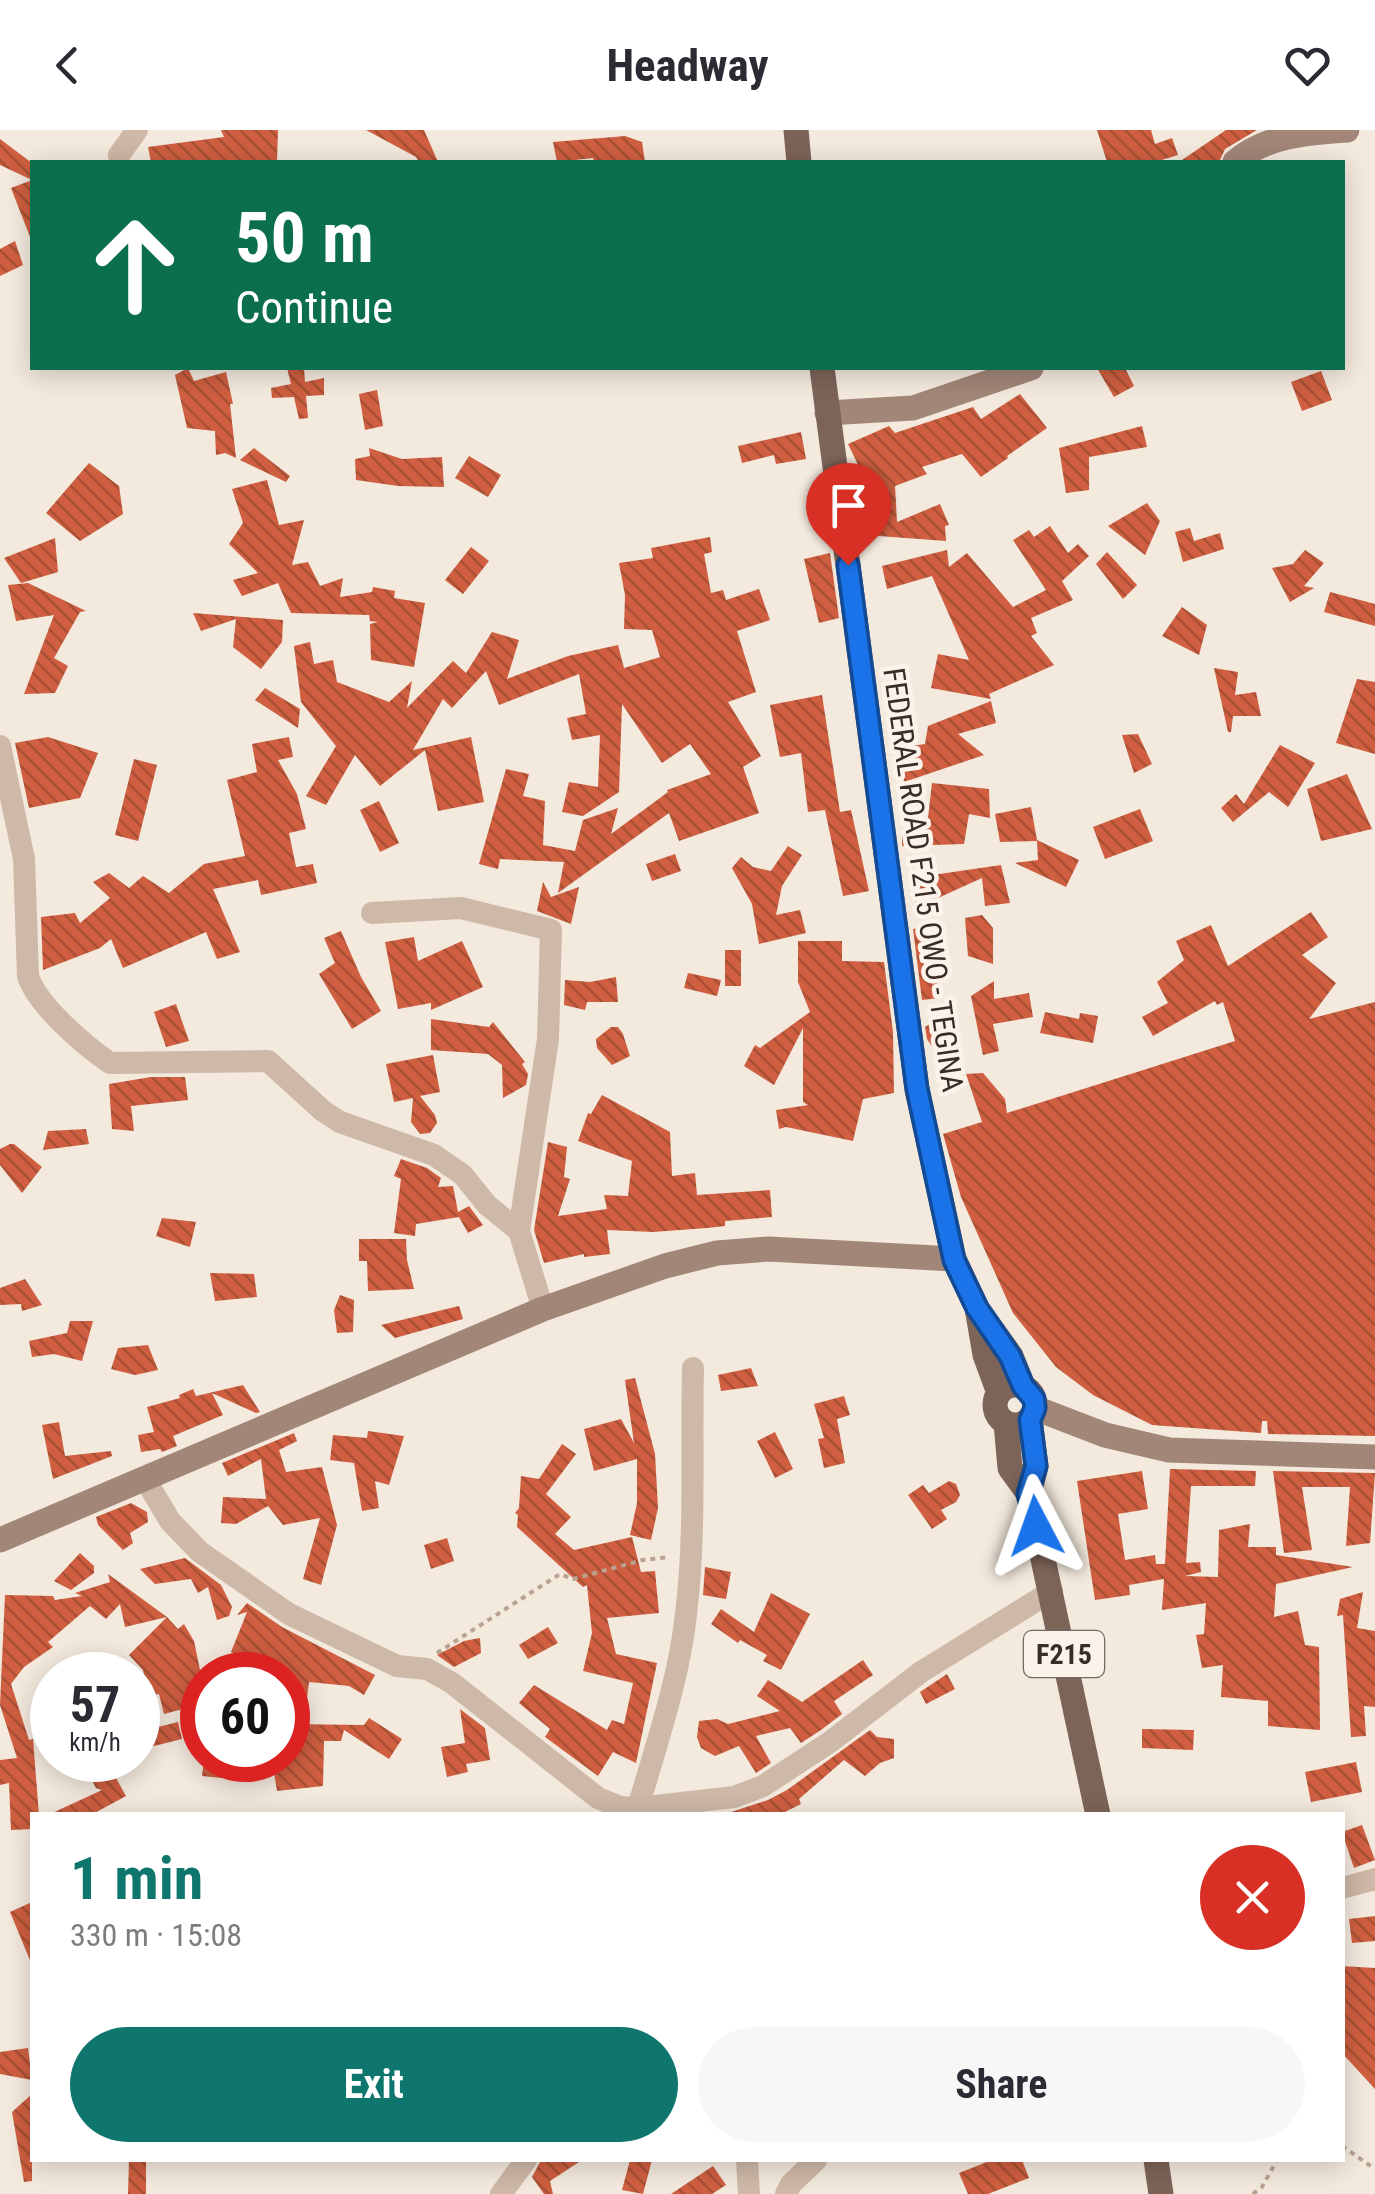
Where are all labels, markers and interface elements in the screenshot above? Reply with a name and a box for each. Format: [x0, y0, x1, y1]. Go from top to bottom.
icon: back [40, 38, 95, 93]
icon: heart [1280, 38, 1335, 93]
text: Headway [606, 39, 769, 92]
text: 50 m [235, 197, 374, 279]
icon: ahead [70, 200, 200, 330]
text: Continue [235, 281, 393, 334]
pin [806, 463, 891, 566]
icon: arrive [821, 478, 876, 533]
street label: FEDERAL ROAD F215 OWO - TEGINA [876, 666, 971, 1094]
position arrow [984, 1474, 1088, 1578]
road number: F215 [1024, 1631, 1104, 1677]
speed limit sign: 60 [180, 1652, 310, 1782]
text: 57 [70, 1676, 120, 1734]
text: km/h [69, 1728, 121, 1757]
text: 1 min [70, 1843, 203, 1914]
button: close [1200, 1845, 1305, 1950]
text: 330 m · 15:08 [70, 1916, 242, 1954]
button: Exit [70, 2027, 678, 2142]
button: Share [698, 2027, 1305, 2142]

